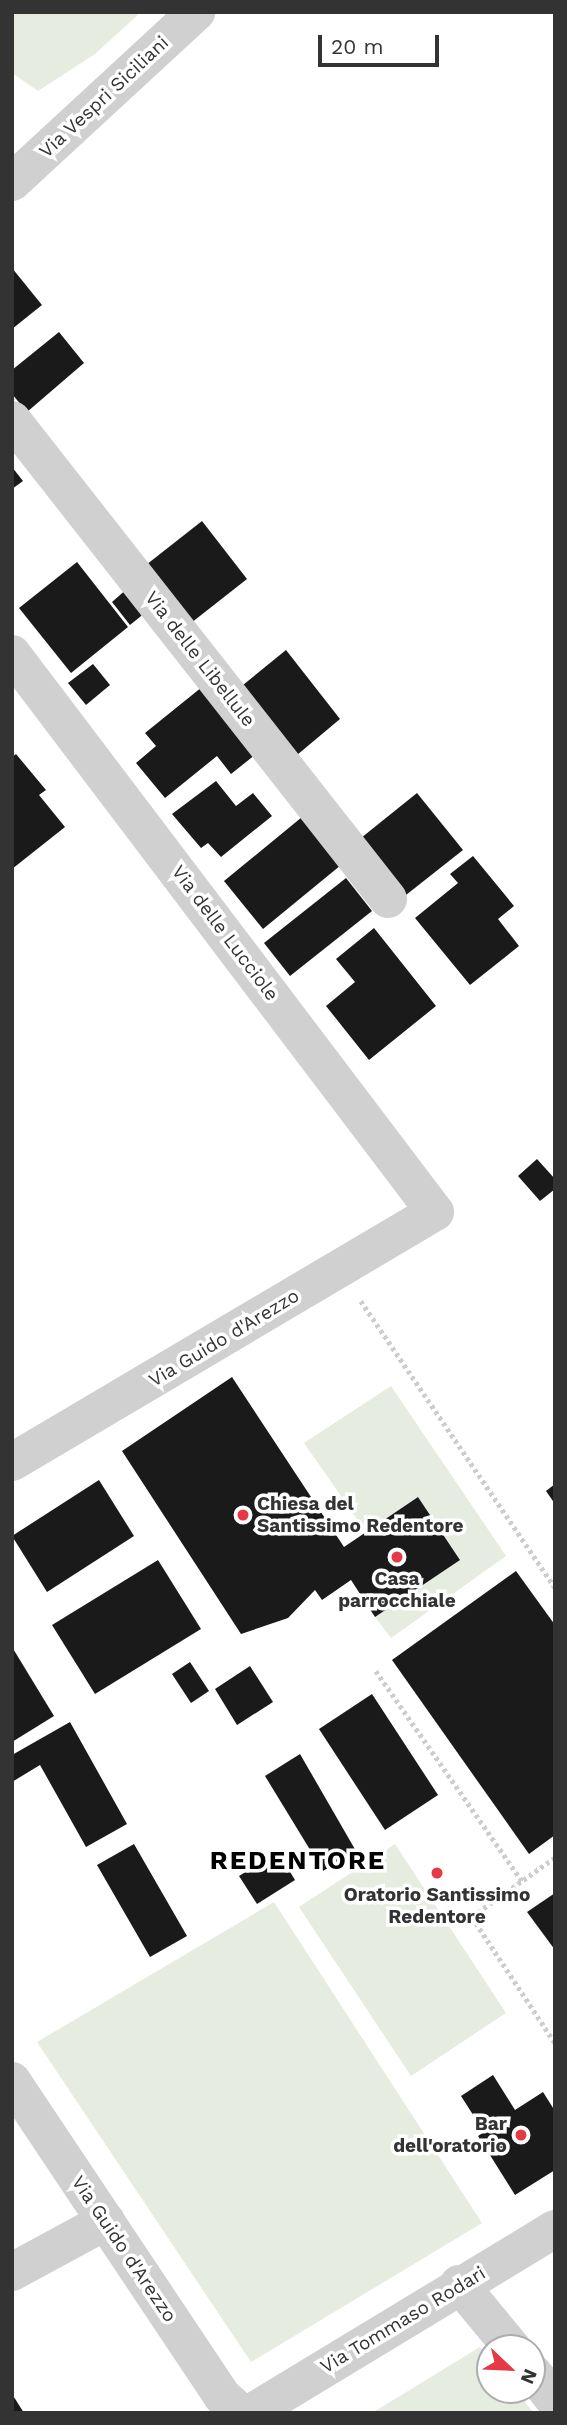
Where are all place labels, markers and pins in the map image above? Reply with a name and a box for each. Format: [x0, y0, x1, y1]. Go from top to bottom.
place label: Chiesa del Santissimo Redentore [257, 1493, 464, 1537]
marker: Chiesa del Santissimo Redentore [235, 1507, 251, 1523]
marker: Casa parrocchiale [389, 1549, 405, 1565]
place label: Casa parrocchiale [338, 1568, 456, 1612]
marker: Oratorio Santissimo Redentore [429, 1865, 445, 1881]
place label: Oratorio Santissimo Redentore [344, 1884, 530, 1928]
place label: Bar dell'oratorio [393, 2113, 507, 2157]
marker: Bar dell'oratorio [513, 2127, 529, 2143]

